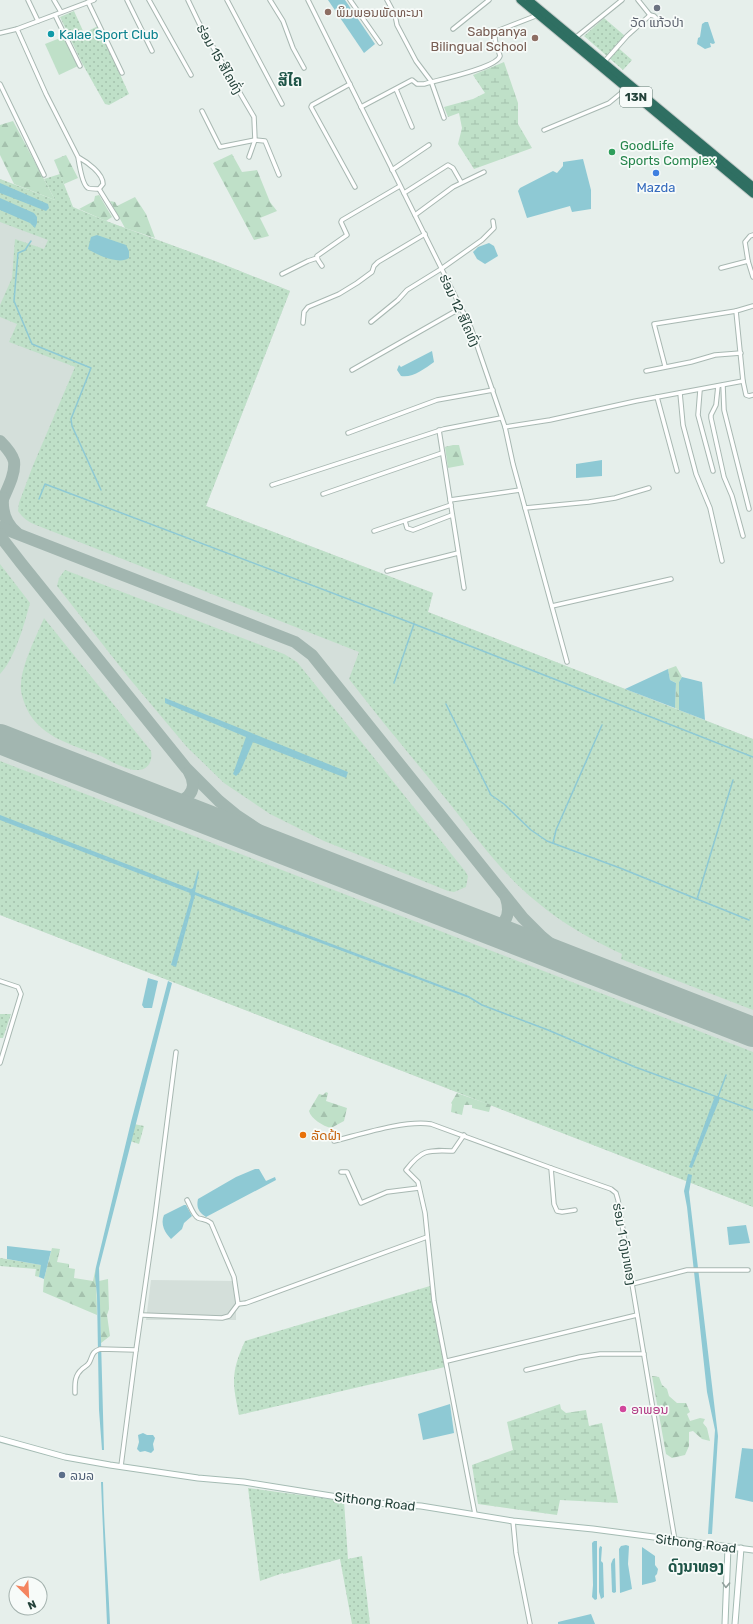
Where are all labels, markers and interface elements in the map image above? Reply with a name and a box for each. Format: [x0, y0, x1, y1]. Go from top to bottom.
marker: ວັດ ແກ້ວປ່າ [652, 3, 662, 13]
place label: ພິມພອນພັດທະນາ [336, 5, 423, 20]
marker: ພິມພອນພັດທະນາ [323, 7, 333, 17]
place label: ວັດ ແກ້ວປ່າ [630, 15, 684, 30]
street label: ຮ່ອມ 15 ສີໄຄທົ່ງ [193, 20, 248, 97]
place label: Sabpanya Bilingual School [431, 24, 527, 55]
place label: Kalae Sport Club [59, 27, 159, 42]
marker: Kalae Sport Club [46, 29, 56, 39]
marker: Sabpanya Bilingual School [530, 33, 540, 43]
district label: ສີໄຄ [278, 71, 302, 90]
road number: 13N [620, 87, 652, 107]
place label: GoodLife Sports Complex [620, 138, 716, 168]
marker: GoodLife Sports Complex [607, 147, 617, 157]
marker: Mazda [651, 168, 661, 178]
place label: Mazda [637, 180, 675, 195]
street label: ຮ່ອມ 12 ສີໄຄທົ່ງ [436, 271, 485, 349]
place label: ລັດຝ້າ [311, 1128, 341, 1143]
marker: ລັດຝ້າ [298, 1130, 308, 1140]
street label: ຮ່ອມ 1 ດົງນາທອງ [610, 1202, 639, 1287]
place label: ອາພອນ [631, 1402, 668, 1417]
marker: ອາພອນ [618, 1404, 628, 1414]
place label: ລນລ [70, 1468, 94, 1483]
marker: ລນລ [57, 1470, 67, 1480]
street label: Sithong Road [334, 1489, 416, 1515]
street label: Sithong Road [655, 1531, 737, 1557]
district label: ດົງນາທອງ [668, 1558, 724, 1576]
north arrow [8, 1576, 48, 1616]
one-way arrow [722, 1582, 731, 1588]
text: N [26, 1597, 38, 1612]

